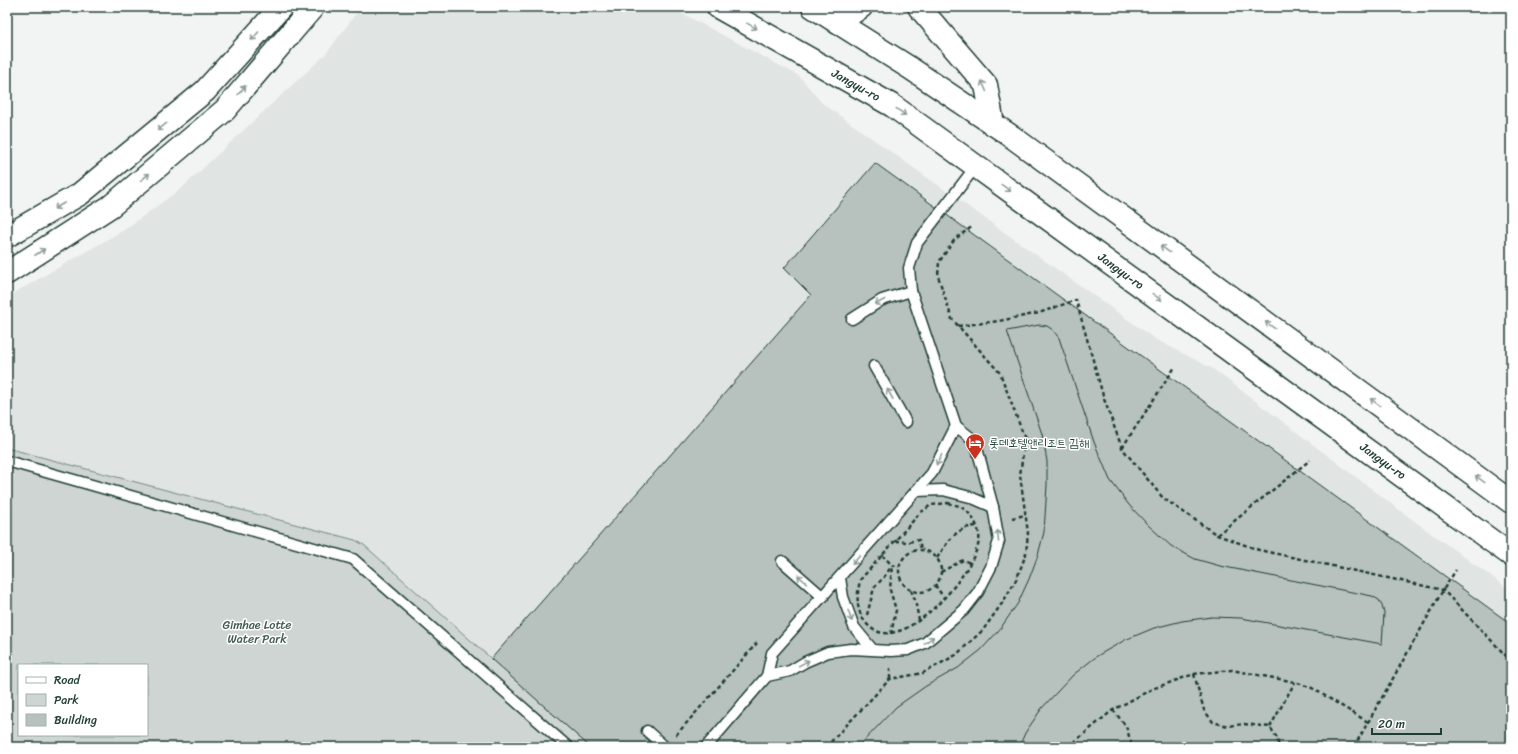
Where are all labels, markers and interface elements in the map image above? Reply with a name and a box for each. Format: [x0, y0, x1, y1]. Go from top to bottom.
one-way arrow [746, 23, 758, 31]
one-way arrow [250, 31, 260, 41]
street label: Jangyu-ro [827, 62, 885, 108]
one-way arrow [980, 81, 988, 93]
one-way arrow [237, 85, 246, 95]
one-way arrow [896, 108, 907, 116]
one-way arrow [156, 122, 167, 131]
one-way arrow [140, 172, 151, 181]
one-way arrow [1001, 184, 1012, 192]
one-way arrow [53, 202, 65, 210]
one-way arrow [1160, 245, 1171, 253]
street label: Jangyu-ro [1092, 246, 1149, 296]
one-way arrow [34, 248, 45, 256]
one-way arrow [1151, 293, 1162, 301]
one-way arrow [874, 299, 886, 306]
one-way arrow [1264, 321, 1275, 330]
one-way arrow [886, 388, 893, 400]
one-way arrow [1369, 398, 1380, 406]
hotel icon: 롯데호텔앤리조트 김해 [964, 432, 986, 460]
place label: 롯데호텔앤리조트 김해 [989, 432, 1089, 454]
street label: Jangyu-ro [1354, 436, 1411, 486]
one-way arrow [934, 454, 942, 466]
one-way arrow [1474, 475, 1485, 483]
one-way arrow [995, 529, 1002, 542]
one-way arrow [851, 555, 860, 565]
one-way arrow [797, 575, 808, 584]
one-way arrow [846, 609, 854, 621]
park label: Gimhae Lotte Water Park [223, 614, 291, 650]
one-way arrow [923, 636, 934, 644]
one-way arrow [798, 659, 810, 666]
legend [18, 664, 148, 736]
text: Road [54, 669, 81, 691]
text: Park [54, 689, 79, 711]
text: Building [54, 709, 97, 731]
scale bar [1372, 710, 1441, 736]
text: 20 m [1378, 713, 1405, 735]

